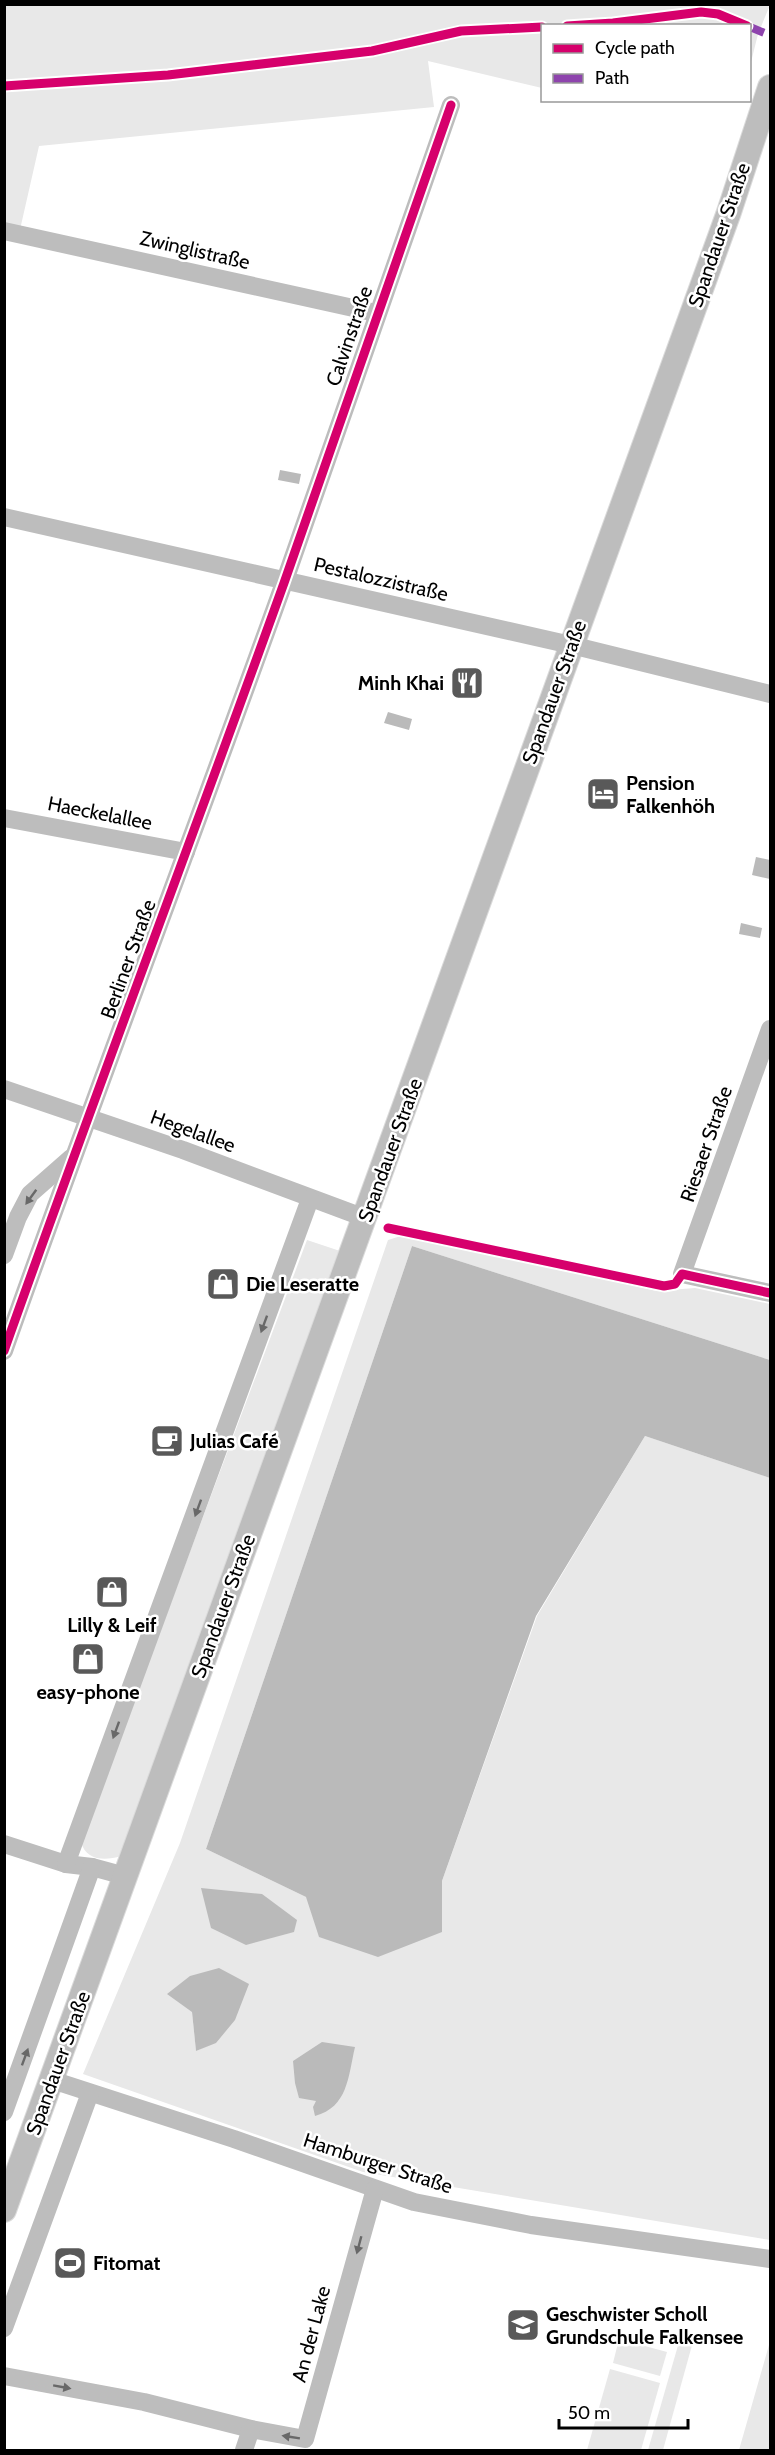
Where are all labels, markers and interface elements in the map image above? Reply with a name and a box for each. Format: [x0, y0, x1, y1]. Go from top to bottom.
legend [541, 24, 751, 102]
text: Cycle path [595, 37, 675, 59]
text: Path [595, 67, 629, 89]
street label: Spandauer Straße [683, 160, 755, 310]
street label: Zwinglistraße [138, 226, 252, 274]
street label: Calvinstraße [321, 283, 377, 389]
street label: Pestalozzistraße [312, 552, 450, 606]
street label: Spandauer Straße [517, 617, 591, 767]
restaurant icon: Minh Khai [449, 665, 485, 701]
place label: Minh Khai [358, 671, 444, 695]
place label: Pension Falkenhöh [626, 771, 715, 818]
hotel icon: Pension Falkenhöh [585, 776, 621, 812]
street label: Haeckelallee [46, 791, 154, 835]
street label: Berliner Straße [95, 896, 161, 1022]
street label: Spandauer Straße [353, 1075, 427, 1225]
street label: Riesaer Straße [675, 1083, 737, 1205]
street label: Hegelallee [147, 1105, 239, 1157]
one-way arrow [25, 1189, 37, 1204]
shop icon: Die Leseratte [205, 1266, 241, 1302]
place label: Die Leseratte [246, 1272, 359, 1296]
one-way arrow [259, 1315, 269, 1333]
cafe icon: Julias Café [149, 1423, 185, 1459]
place label: Julias Café [189, 1429, 278, 1453]
one-way arrow [192, 1499, 202, 1517]
street label: Spandauer Straße [186, 1531, 260, 1681]
shop icon: Lilly & Leif [94, 1574, 130, 1610]
place label: Lilly & Leif [67, 1613, 157, 1637]
shop icon: easy-phone [70, 1641, 106, 1677]
place label: easy-phone [36, 1680, 140, 1704]
one-way arrow [110, 1721, 120, 1739]
street label: Spandauer Straße [21, 1988, 95, 2138]
one-way arrow [20, 2048, 30, 2066]
street label: Hamburger Straße [300, 2128, 456, 2198]
one-way arrow [354, 2236, 363, 2254]
sports icon: Fitomat [52, 2245, 88, 2281]
place label: Fitomat [93, 2251, 161, 2275]
street label: An der Lake [287, 2283, 335, 2385]
place label: Geschwister Scholl Grundschule Falkensee [546, 2302, 743, 2349]
school or university icon: Geschwister Scholl Grundschule Falkensee [505, 2307, 541, 2343]
one-way arrow [53, 2383, 72, 2392]
scale bar [559, 2392, 688, 2430]
text: 50 m [568, 2402, 610, 2424]
one-way arrow [281, 2432, 300, 2441]

